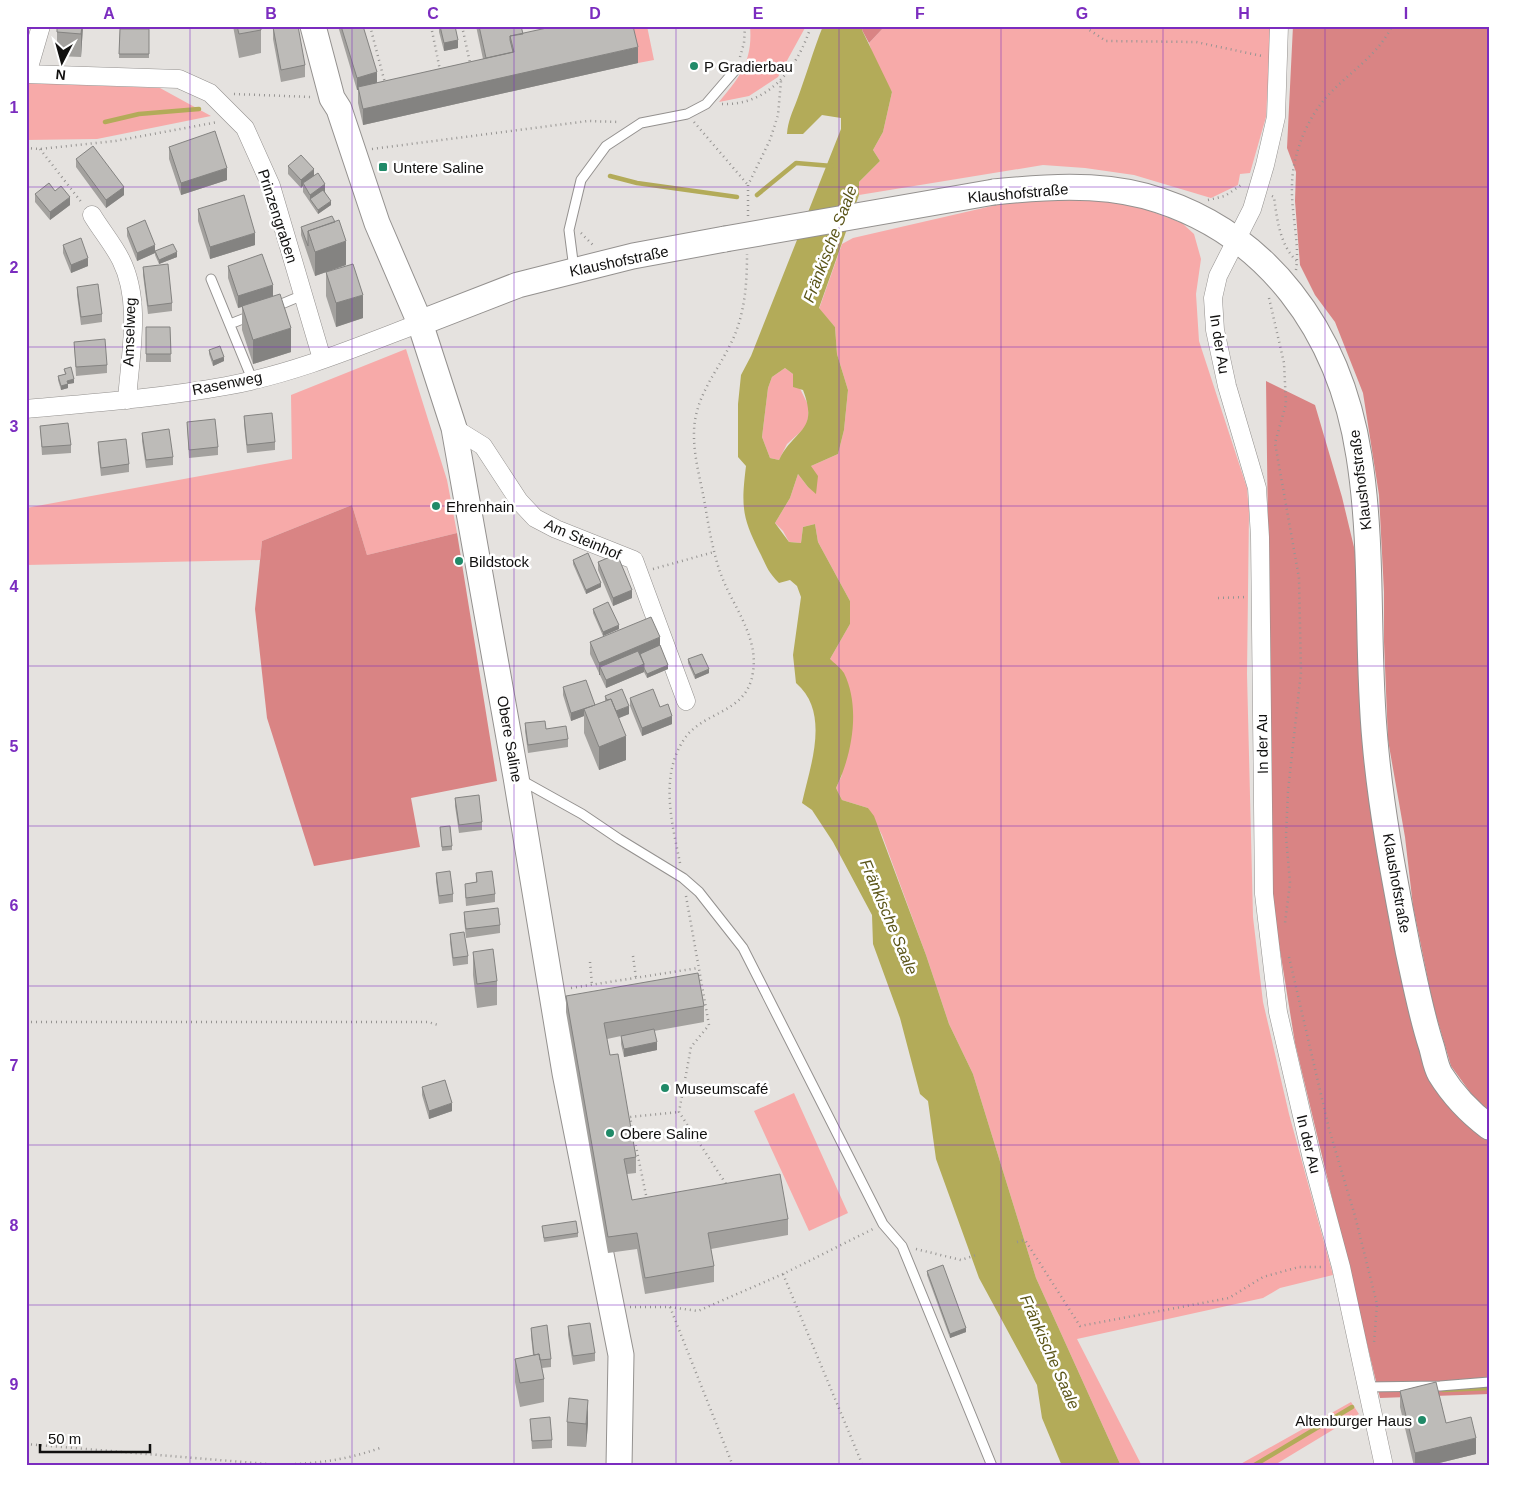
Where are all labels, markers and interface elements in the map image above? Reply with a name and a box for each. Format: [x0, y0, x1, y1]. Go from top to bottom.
text: A [103, 5, 115, 22]
text: B [265, 5, 277, 22]
text: C [427, 5, 439, 22]
text: D [589, 5, 601, 22]
text: E [753, 5, 764, 22]
text: F [915, 5, 925, 22]
text: G [1076, 5, 1088, 22]
text: H [1238, 5, 1250, 22]
text: I [1404, 5, 1408, 22]
north arrow [38, 38, 88, 88]
place label: P Gradierbau [704, 58, 793, 75]
marker: P Gradierbau [688, 60, 700, 72]
text: N [55, 66, 67, 83]
text: 1 [10, 99, 19, 116]
place label: Untere Saline [393, 159, 484, 176]
marker: Untere Saline [377, 161, 389, 173]
street label: Prinzengraben [255, 167, 301, 265]
street label: Klaushofstraße [967, 180, 1069, 206]
water label: Fränkische Saale [800, 183, 860, 305]
street label: Klaushofstraße [568, 242, 670, 280]
text: 2 [10, 259, 19, 276]
street label: Amselweg [119, 297, 139, 367]
street label: In der Au [1207, 313, 1233, 375]
street label: Rasenweg [191, 368, 263, 398]
text: 3 [10, 418, 19, 435]
street label: Klaushofstraße [1345, 429, 1375, 531]
place label: Ehrenhain [446, 498, 514, 515]
marker: Ehrenhain [430, 500, 442, 512]
street label: Am Steinhof [542, 515, 625, 563]
place label: Bildstock [469, 553, 530, 570]
marker: Bildstock [453, 555, 465, 567]
text: 4 [10, 578, 19, 595]
street label: Obere Saline [494, 694, 526, 784]
street label: In der Au [1253, 714, 1271, 774]
text: 5 [10, 738, 19, 755]
street label: Klaushofstraße [1380, 832, 1414, 934]
water label: Fränkische Saale [857, 857, 921, 977]
text: 6 [10, 897, 19, 914]
text: 7 [10, 1057, 19, 1074]
place label: Museumscafé [675, 1080, 768, 1097]
marker: Museumscafé [659, 1082, 671, 1094]
street label: In der Au [1293, 1113, 1325, 1175]
place label: Obere Saline [620, 1125, 708, 1142]
marker: Obere Saline [604, 1127, 616, 1139]
text: 8 [10, 1217, 19, 1234]
water label: Fränkische Saale [1017, 1292, 1083, 1412]
text: 9 [10, 1376, 19, 1393]
place label: Altenburger Haus [1295, 1412, 1412, 1429]
marker: Altenburger Haus [1416, 1414, 1428, 1426]
scale bar [40, 1422, 150, 1454]
text: 50 m [48, 1430, 81, 1447]

